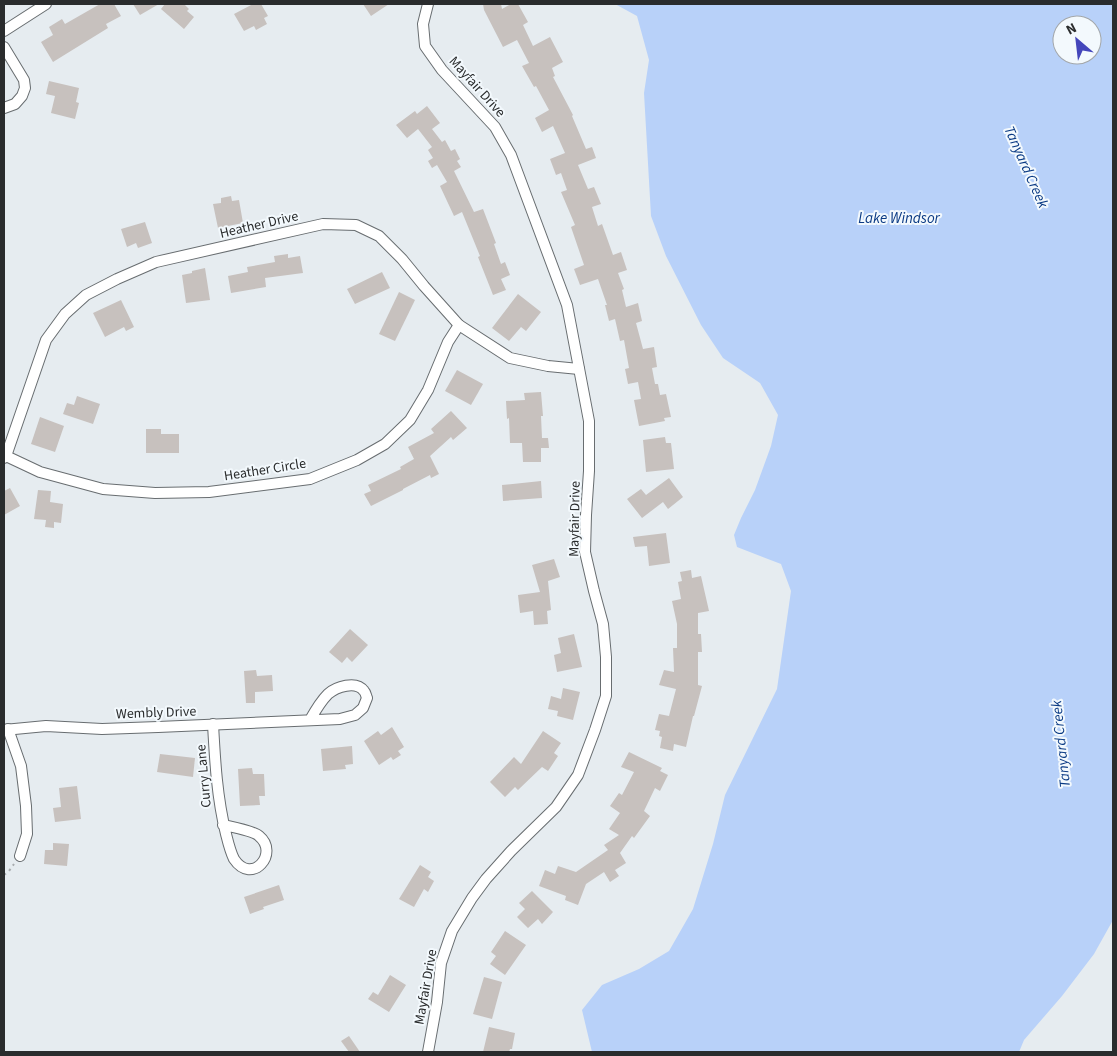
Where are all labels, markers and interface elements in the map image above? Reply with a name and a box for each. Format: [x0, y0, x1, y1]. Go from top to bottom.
north arrow [1052, 15, 1102, 65]
text: N [1063, 18, 1080, 40]
street label: Mayfair Drive [444, 52, 510, 122]
water label: Tanyard Creek [999, 123, 1054, 212]
street label: Heather Drive [218, 206, 300, 244]
water label: Lake Windsor [858, 208, 941, 229]
street label: Heather Circle [223, 454, 307, 486]
street label: Mayfair Drive [564, 481, 586, 557]
water label: Tanyard Creek [1046, 698, 1076, 789]
street label: Wembly Drive [115, 702, 197, 724]
street label: Curry Lane [191, 744, 217, 808]
street label: Mayfair Drive [410, 948, 442, 1026]

